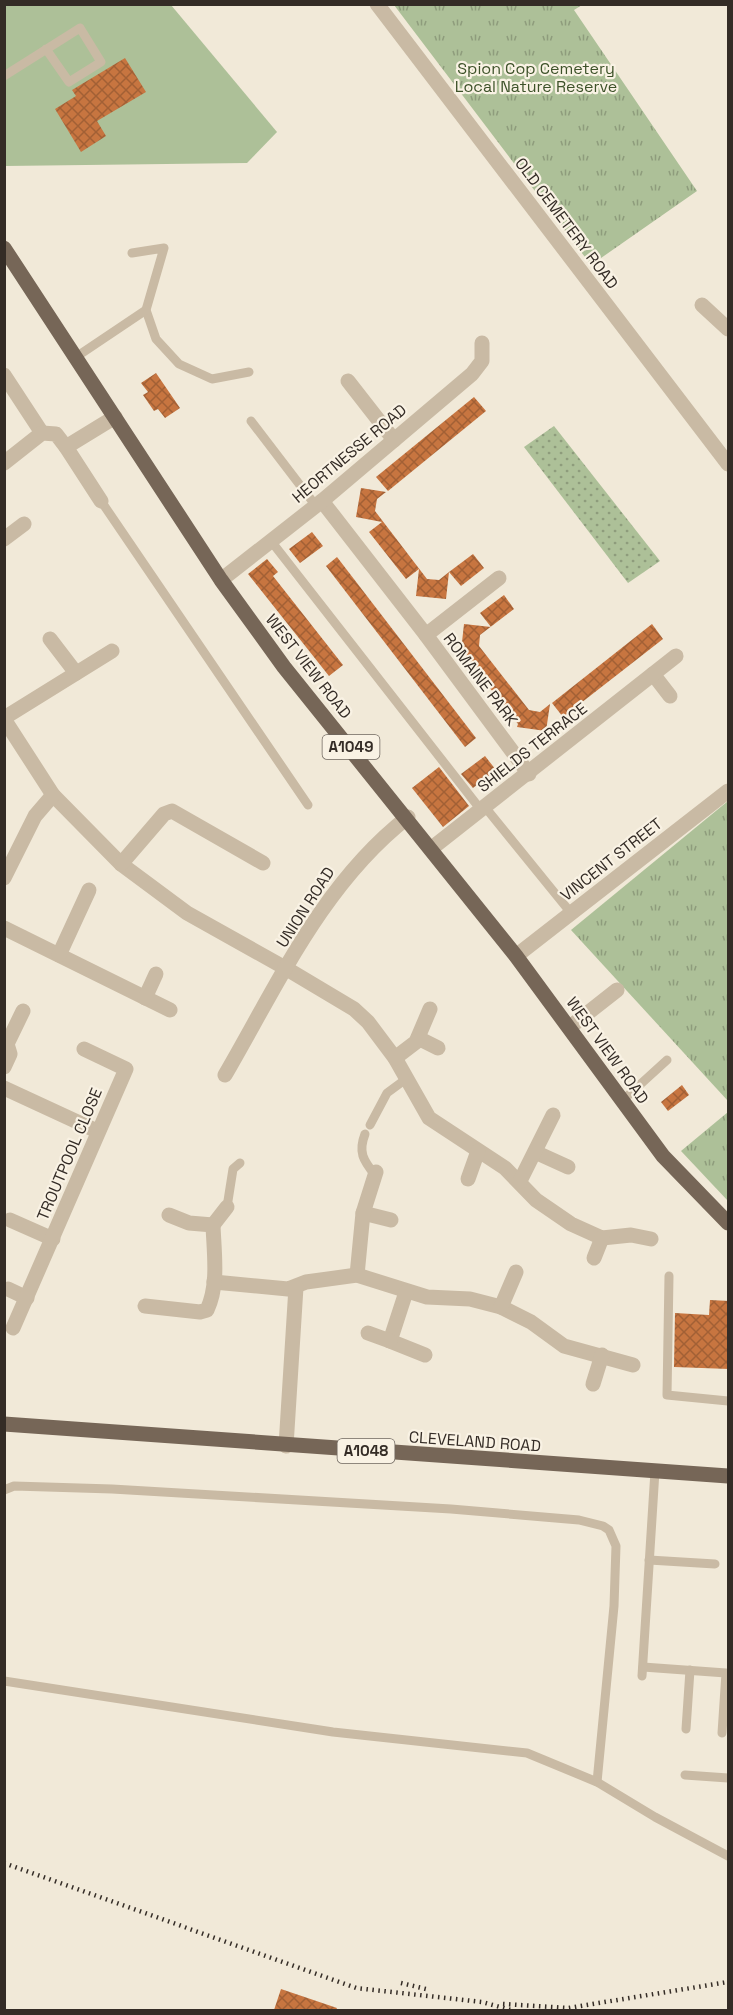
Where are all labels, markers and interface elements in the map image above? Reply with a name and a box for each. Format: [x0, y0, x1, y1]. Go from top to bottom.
park label: Spion Cop Cemetery Local Nature Reserve [455, 58, 617, 97]
street label: OLD CEMETERY ROAD [510, 153, 623, 293]
street label: HEORTNESSE ROAD [288, 399, 411, 507]
street label: WEST VIEW ROAD [261, 610, 356, 723]
street label: ROMAINE PARK [439, 629, 523, 730]
street label: SHIELDS TERRACE [473, 698, 592, 797]
road number: A1049 [322, 735, 380, 759]
street label: VINCENT STREET [556, 813, 667, 906]
street label: UNION ROAD [272, 863, 339, 952]
street label: WEST VIEW ROAD [562, 993, 654, 1108]
street label: TROUTPOOL CLOSE [32, 1085, 107, 1224]
street label: CLEVELAND ROAD [408, 1426, 542, 1457]
road number: A1048 [338, 1439, 394, 1463]

